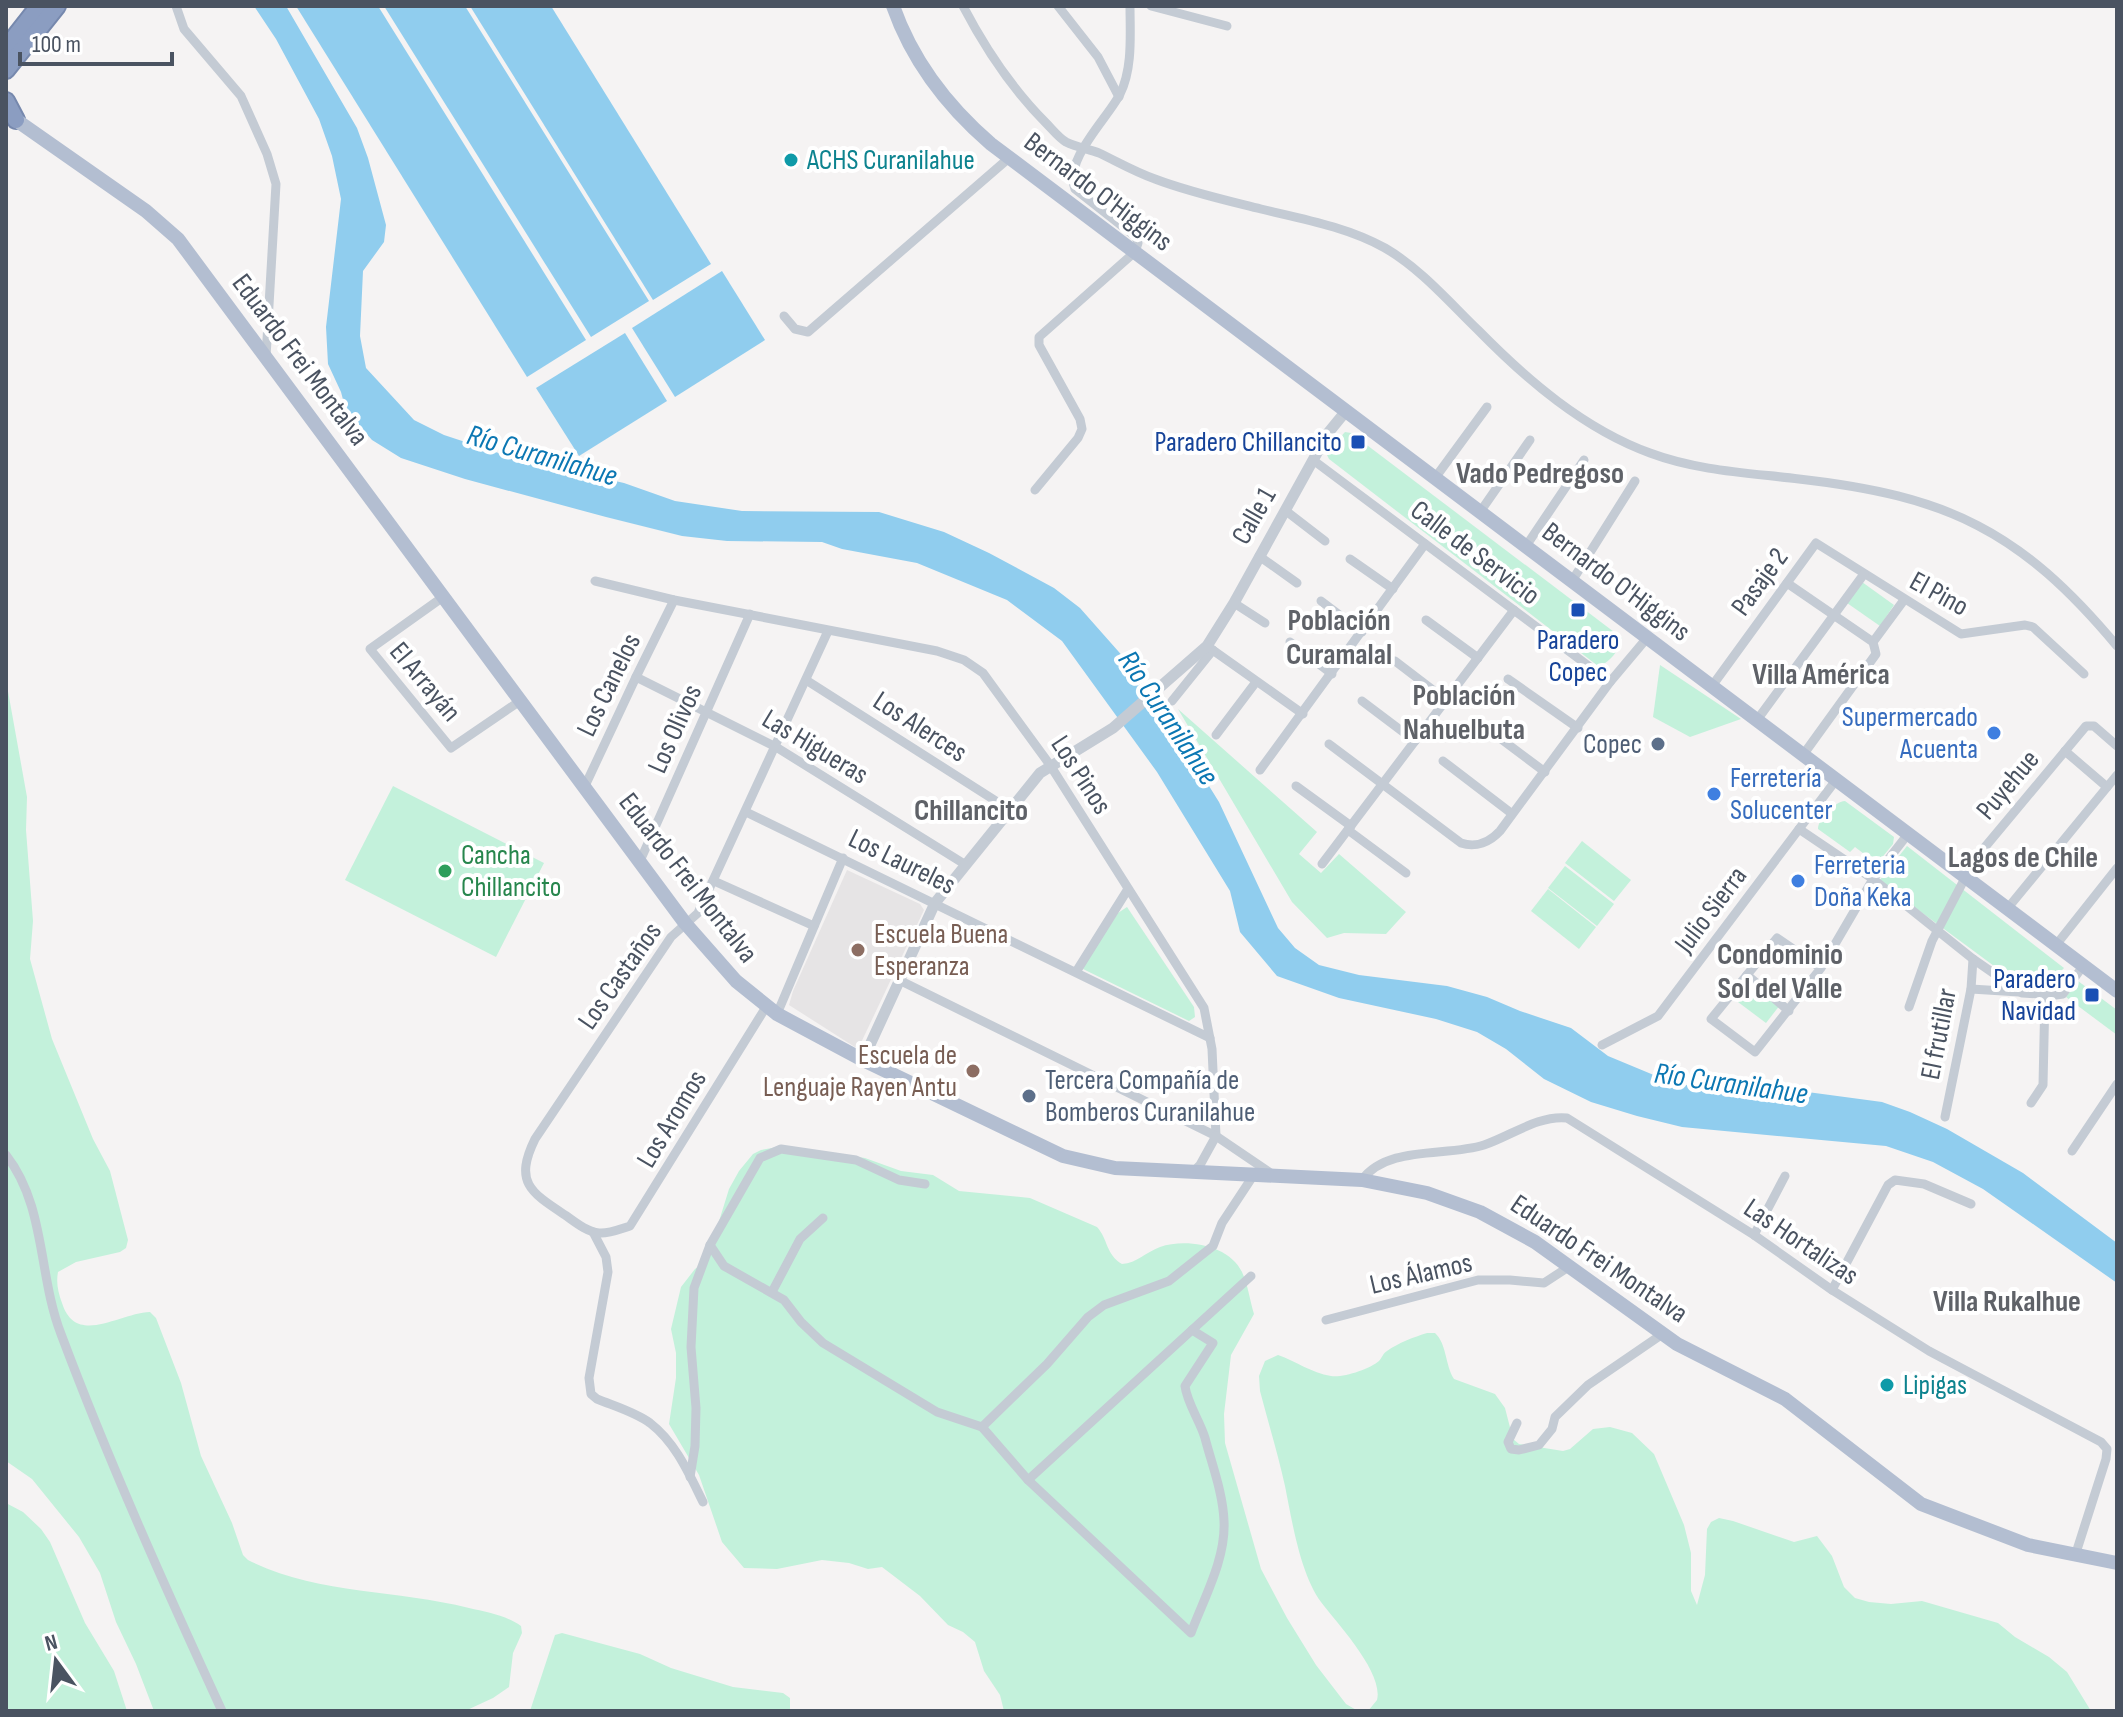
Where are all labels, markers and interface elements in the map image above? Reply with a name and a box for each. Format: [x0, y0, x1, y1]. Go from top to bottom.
scale bar [20, 16, 172, 66]
text: 100 m [32, 30, 81, 59]
street label: Bernardo O'Higgins [1017, 126, 1179, 258]
place label: ACHS Curanilahue [806, 144, 975, 177]
marker: ACHS Curanilahue [782, 151, 800, 169]
street label: Eduardo Frei Montalva [225, 268, 375, 452]
water label: Río Curanilahue [463, 417, 622, 495]
place label: Paradero Chillancito [1155, 426, 1342, 459]
marker: Paradero Chillancito [1349, 433, 1367, 451]
district label: Vado Pedregoso [1456, 456, 1624, 492]
street label: Calle 1 [1225, 482, 1283, 550]
street label: Calle de Servicio [1404, 494, 1546, 612]
street label: Bernardo O'Higgins [1535, 516, 1697, 648]
street label: Pasaje 2 [1725, 542, 1795, 622]
street label: El Pino [1904, 565, 1974, 623]
marker: Paradero Copec [1569, 601, 1587, 619]
district label: Población Curamalal [1286, 603, 1392, 673]
place label: Paradero Copec [1537, 624, 1619, 689]
street label: Los Canelos [570, 628, 648, 742]
street label: El Arrayán [382, 636, 468, 728]
water label: Río Curanilahue [1110, 644, 1226, 792]
district label: Villa América [1752, 657, 1890, 693]
district label: Población Nahuelbuta [1403, 678, 1525, 748]
street label: Los Olivos [641, 680, 709, 778]
street label: Los Alerces [867, 685, 973, 769]
place label: Supermercado Acuenta [1842, 701, 1978, 766]
street label: Las Higueras [756, 703, 874, 791]
marker: Supermercado Acuenta [1985, 724, 2003, 742]
place label: Copec [1583, 728, 1642, 761]
street label: Los Pinos [1044, 730, 1118, 820]
marker: Copec [1649, 735, 1667, 753]
street label: Puyehue [1970, 744, 2046, 826]
place label: Ferretería Solucenter [1730, 762, 1833, 827]
marker: Ferretería Solucenter [1705, 785, 1723, 803]
street label: Eduardo Frei Montalva [612, 787, 764, 969]
district label: Chillancito [914, 793, 1028, 829]
street label: Los Laureles [843, 822, 961, 902]
place label: Cancha Chillancito [461, 839, 561, 904]
district label: Lagos de Chile [1948, 840, 2098, 876]
place label: Ferreteria Doña Keka [1814, 849, 1912, 914]
street label: Julio Sierra [1667, 860, 1754, 960]
marker: Cancha Chillancito [436, 862, 454, 880]
marker: Ferreteria Doña Keka [1789, 872, 1807, 890]
street label: Los Castaños [571, 916, 669, 1036]
place label: Escuela Buena Esperanza [874, 918, 1008, 983]
district label: Condominio Sol del Valle [1717, 937, 1843, 1007]
marker: Escuela Buena Esperanza [849, 941, 867, 959]
place label: Paradero Navidad [1993, 963, 2076, 1028]
street label: El frutillar [1914, 986, 1964, 1082]
marker: Paradero Navidad [2083, 986, 2101, 1004]
place label: Escuela de Lenguaje Rayen Antu [763, 1039, 957, 1104]
water label: Río Curanilahue [1652, 1055, 1810, 1113]
marker: Escuela de Lenguaje Rayen Antu [964, 1062, 982, 1080]
street label: Los Aromos [630, 1064, 714, 1174]
place label: Tercera Compañía de Bomberos Curanilahue [1045, 1064, 1255, 1129]
marker: Tercera Compañía de Bomberos Curanilahue [1020, 1087, 1038, 1105]
street label: Eduardo Frei Montalva [1504, 1188, 1694, 1330]
street label: Las Hortalizas [1737, 1192, 1865, 1292]
street label: Los Álamos [1367, 1246, 1475, 1302]
district label: Villa Rukalhue [1933, 1284, 2081, 1320]
place label: Lipigas [1903, 1369, 1967, 1402]
marker: Lipigas [1878, 1376, 1896, 1394]
north arrow [16, 1621, 96, 1701]
text: N [42, 1629, 60, 1658]

